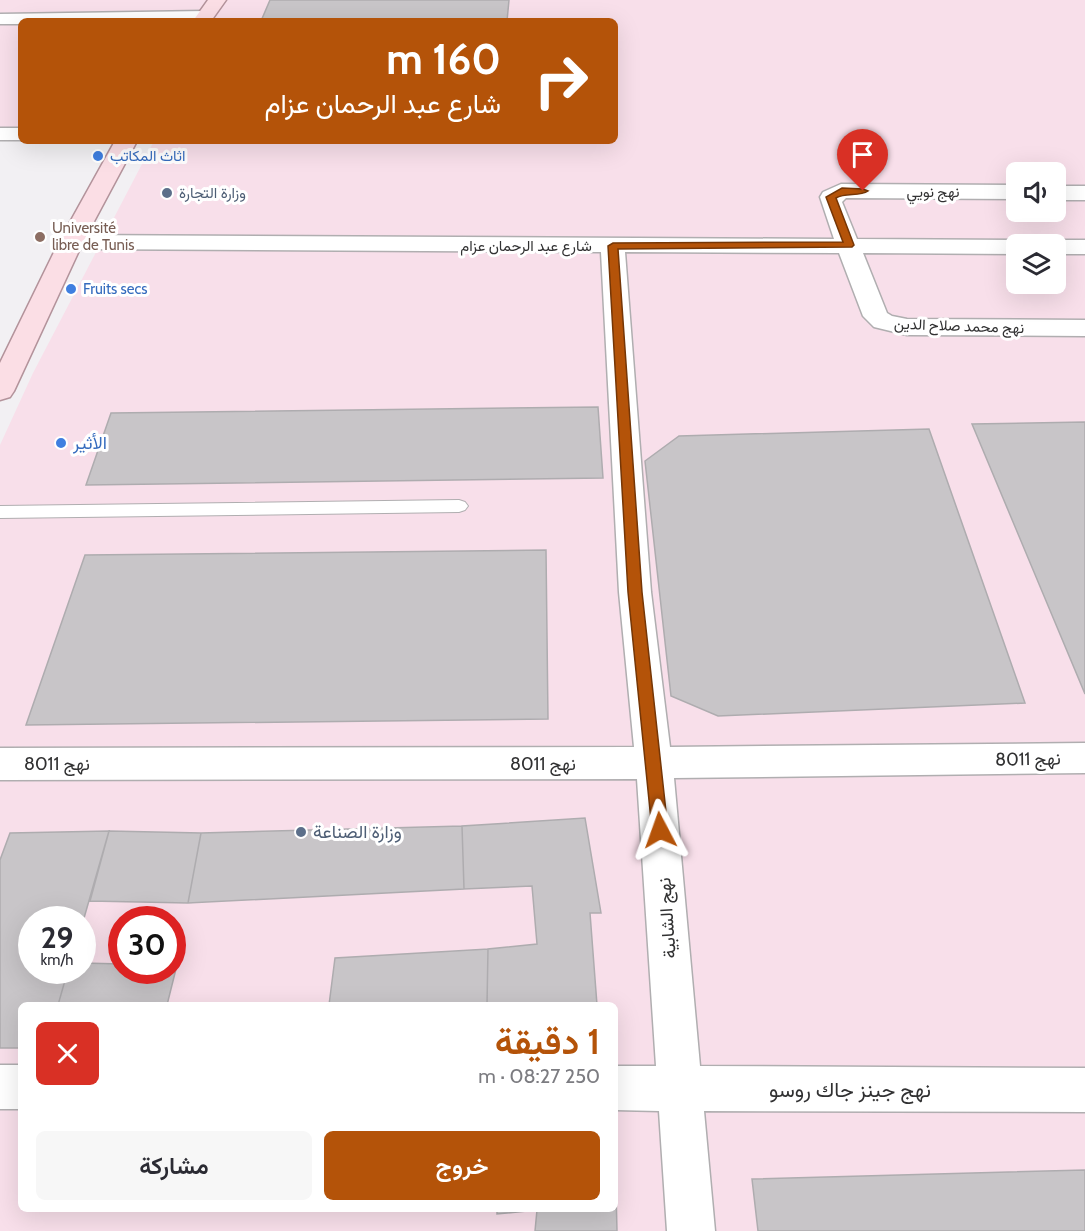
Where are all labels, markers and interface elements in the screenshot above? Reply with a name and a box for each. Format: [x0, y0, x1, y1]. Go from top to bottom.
text: 160 m [386, 33, 501, 85]
icon: right [522, 42, 600, 120]
text: شارع عبد الرحمان عزام [264, 87, 501, 120]
pin [837, 129, 888, 191]
icon: arrive [846, 138, 879, 171]
place label: اثاث المكاتب [110, 147, 185, 165]
marker: اثاث المكاتب [91, 149, 105, 163]
map controls [1006, 162, 1066, 294]
button: sound [1006, 162, 1066, 222]
street label: نهج نويي [907, 183, 959, 205]
place label: وزارة التجارة [179, 184, 246, 202]
marker: وزارة التجارة [160, 186, 174, 200]
place label: Université libre de Tunis [52, 219, 134, 254]
marker: Université libre de Tunis [33, 230, 47, 244]
button: layers [1006, 234, 1066, 294]
street label: شارع عبد الرحمان عزام [460, 237, 592, 257]
place label: Fruits secs [83, 280, 148, 298]
marker: Fruits secs [64, 282, 78, 296]
street label: نهج محمد صلاح الدين [893, 315, 1024, 339]
place label: الأثير [72, 432, 107, 454]
marker: الأثير [54, 436, 68, 450]
street label: نهج 8011 [995, 747, 1061, 772]
street label: نهج 8011 [24, 753, 90, 776]
street label: نهج 8011 [510, 753, 576, 776]
position arrow [628, 798, 692, 862]
place label: وزارة الصناعة [313, 821, 402, 843]
marker: وزارة الصناعة [294, 825, 308, 839]
street label: نهج الشابية [653, 877, 682, 959]
speed limit sign: 30 [108, 906, 186, 984]
text: 29 [41, 919, 73, 956]
text: km/h [41, 951, 73, 969]
text: 1 دقيقة [495, 1019, 600, 1063]
button: close [36, 1022, 99, 1085]
text: 250 m · 08:27 [478, 1064, 600, 1088]
street label: نهج جينز جاك روسو [769, 1077, 931, 1104]
button: مشاركة [36, 1131, 312, 1200]
button: خروج [324, 1131, 600, 1200]

